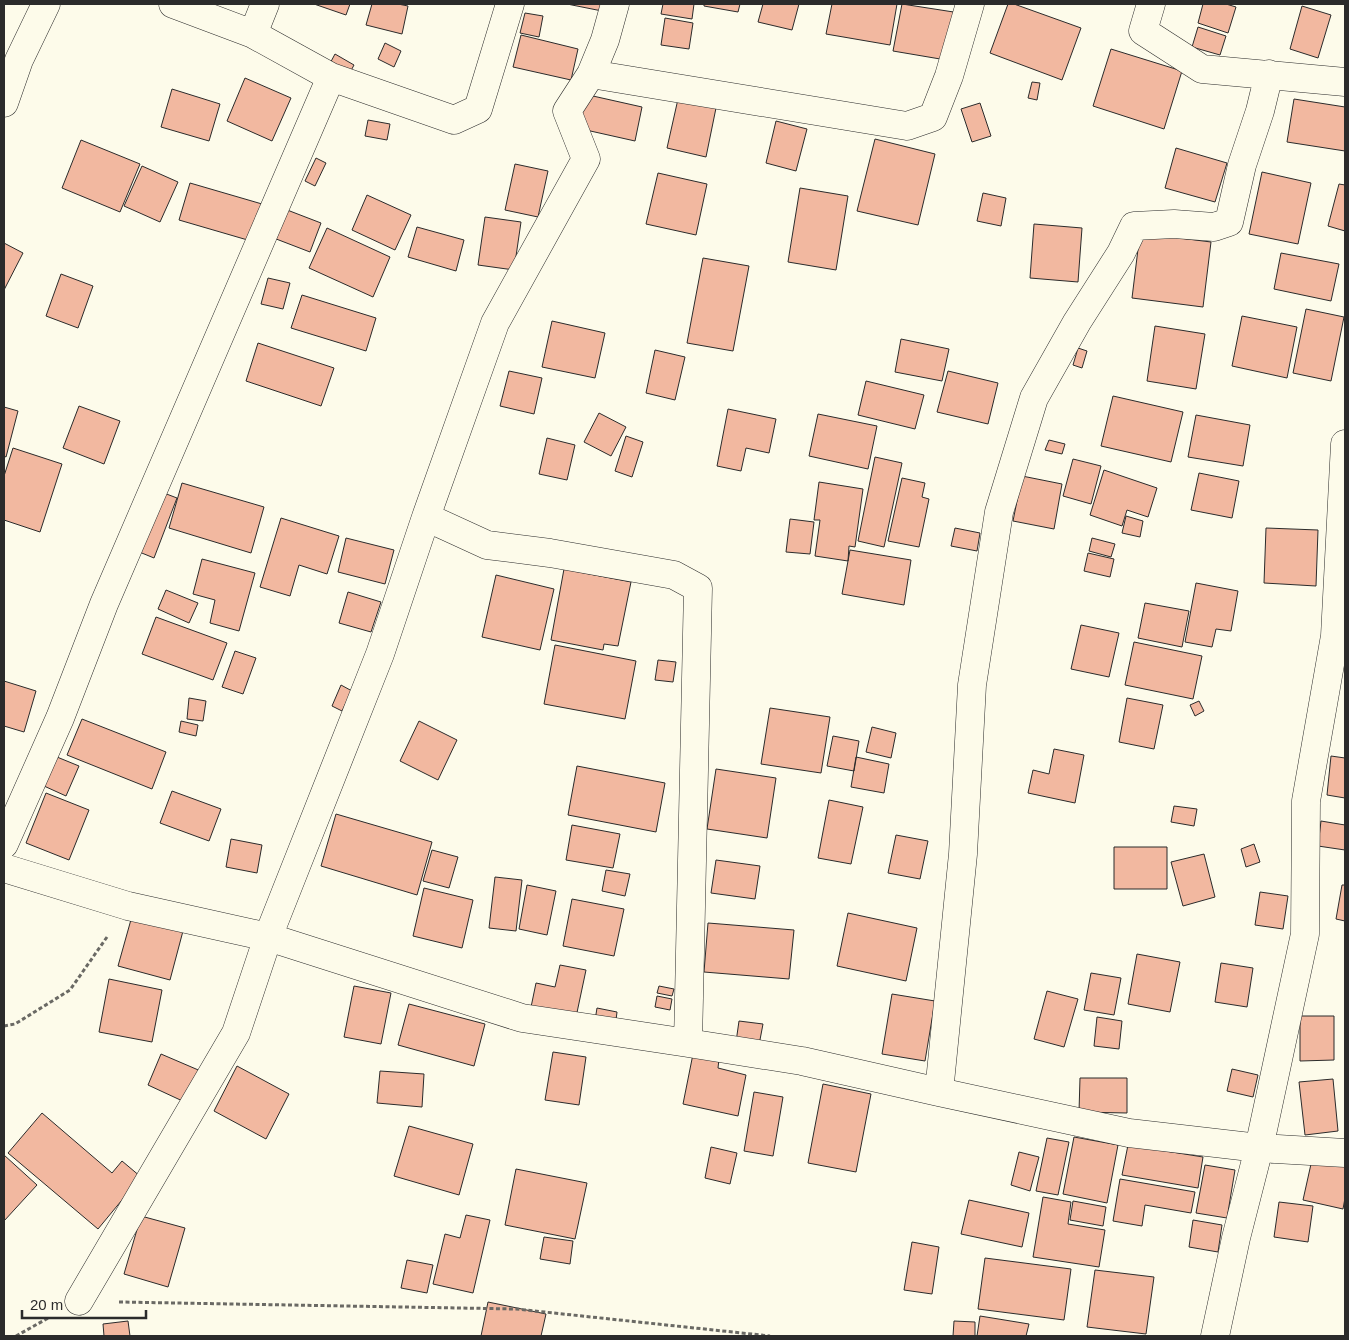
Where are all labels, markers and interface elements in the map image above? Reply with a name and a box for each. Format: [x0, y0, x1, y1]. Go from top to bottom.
scale bar [22, 1288, 146, 1320]
text: 20 m [30, 1296, 63, 1313]

